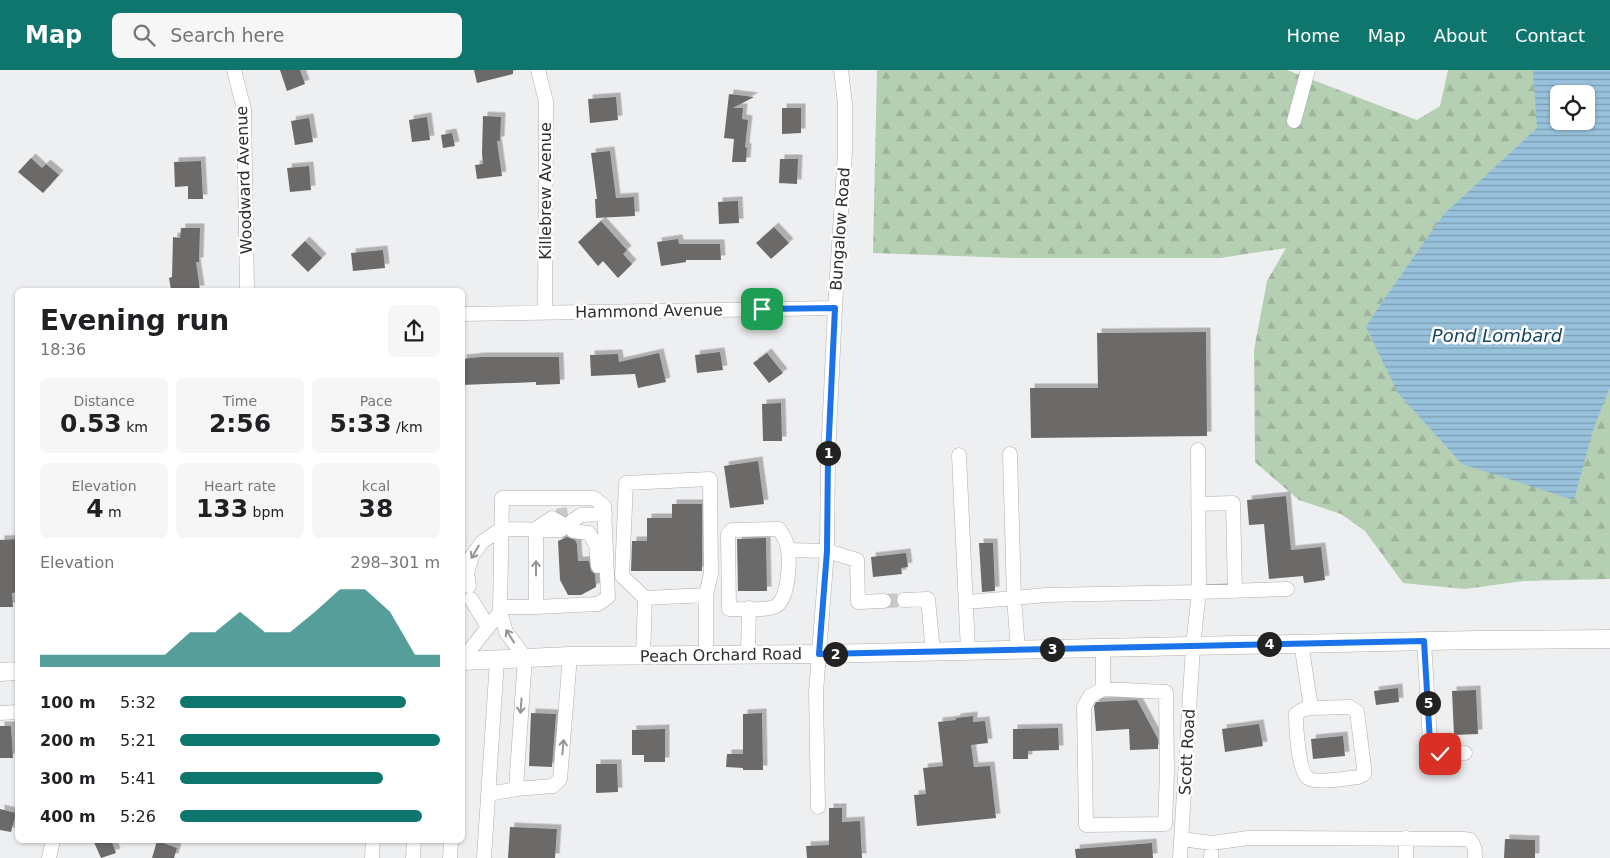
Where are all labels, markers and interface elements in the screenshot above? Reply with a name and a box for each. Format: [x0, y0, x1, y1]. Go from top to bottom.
search box [112, 13, 462, 58]
text: Map [25, 21, 82, 49]
icon: search [130, 21, 158, 49]
text: Search here [170, 24, 284, 46]
text: Home [1287, 25, 1340, 46]
text: Map [1368, 25, 1406, 46]
text: About [1434, 25, 1487, 46]
text: Contact [1515, 25, 1585, 46]
map controls [1550, 85, 1595, 130]
button: locate [1550, 85, 1595, 130]
street label: Woodward Avenue [232, 105, 256, 255]
street label: Killebrew Avenue [536, 122, 555, 260]
street label: Bungalow Road [826, 167, 854, 291]
pin [741, 288, 783, 330]
icon: arrive [748, 295, 776, 323]
street label: Hammond Avenue [575, 300, 723, 322]
text: Evening run [40, 304, 229, 337]
button: share [388, 305, 440, 357]
water label: Pond Lombard [1432, 325, 1563, 346]
text: 18:36 [40, 340, 86, 359]
text: Distance [73, 393, 135, 409]
text: Time [223, 393, 257, 409]
text: Pace [360, 393, 392, 409]
text: 0.53 [60, 409, 122, 438]
text: 2:56 [209, 409, 271, 438]
text: 5:33 [329, 409, 392, 438]
text: km [122, 419, 148, 435]
text: /km [392, 419, 423, 435]
pin: 1 [816, 440, 840, 466]
text: 1 [824, 445, 833, 461]
text: Elevation [71, 478, 137, 494]
text: Heart rate [204, 478, 276, 494]
text: kcal [362, 478, 390, 494]
text: 4 [86, 494, 104, 523]
text: 133 [196, 494, 248, 523]
text: 38 [359, 494, 393, 523]
text: m [104, 504, 122, 520]
text: bpm [248, 504, 284, 520]
one-way arrow [470, 545, 480, 559]
text: Elevation [40, 553, 114, 572]
text: 298–301 m [350, 553, 440, 572]
one-way arrow [531, 560, 541, 576]
one-way arrow [504, 629, 514, 643]
pin: 4 [1256, 632, 1282, 656]
pin: 3 [1040, 636, 1064, 662]
text: 4 [1265, 636, 1274, 652]
text: 3 [1048, 641, 1057, 657]
pin: 2 [822, 642, 848, 666]
street label: Peach Orchard Road [640, 644, 802, 666]
text: 2 [831, 646, 840, 662]
pin: 5 [1416, 690, 1440, 716]
text: 100 m [40, 693, 96, 712]
text: 5:32 [120, 693, 156, 712]
text: 5 [1424, 695, 1433, 711]
one-way arrow [517, 698, 526, 714]
street label: Scott Road [1175, 708, 1199, 796]
text: 200 m [40, 731, 96, 750]
text: 5:21 [120, 731, 156, 750]
pin [1419, 733, 1461, 775]
one-way arrow [558, 740, 568, 756]
icon: check [1426, 740, 1454, 768]
text: 300 m [40, 769, 96, 788]
text: 5:41 [120, 769, 156, 788]
text: 400 m [40, 807, 96, 826]
text: 5:26 [120, 807, 156, 826]

